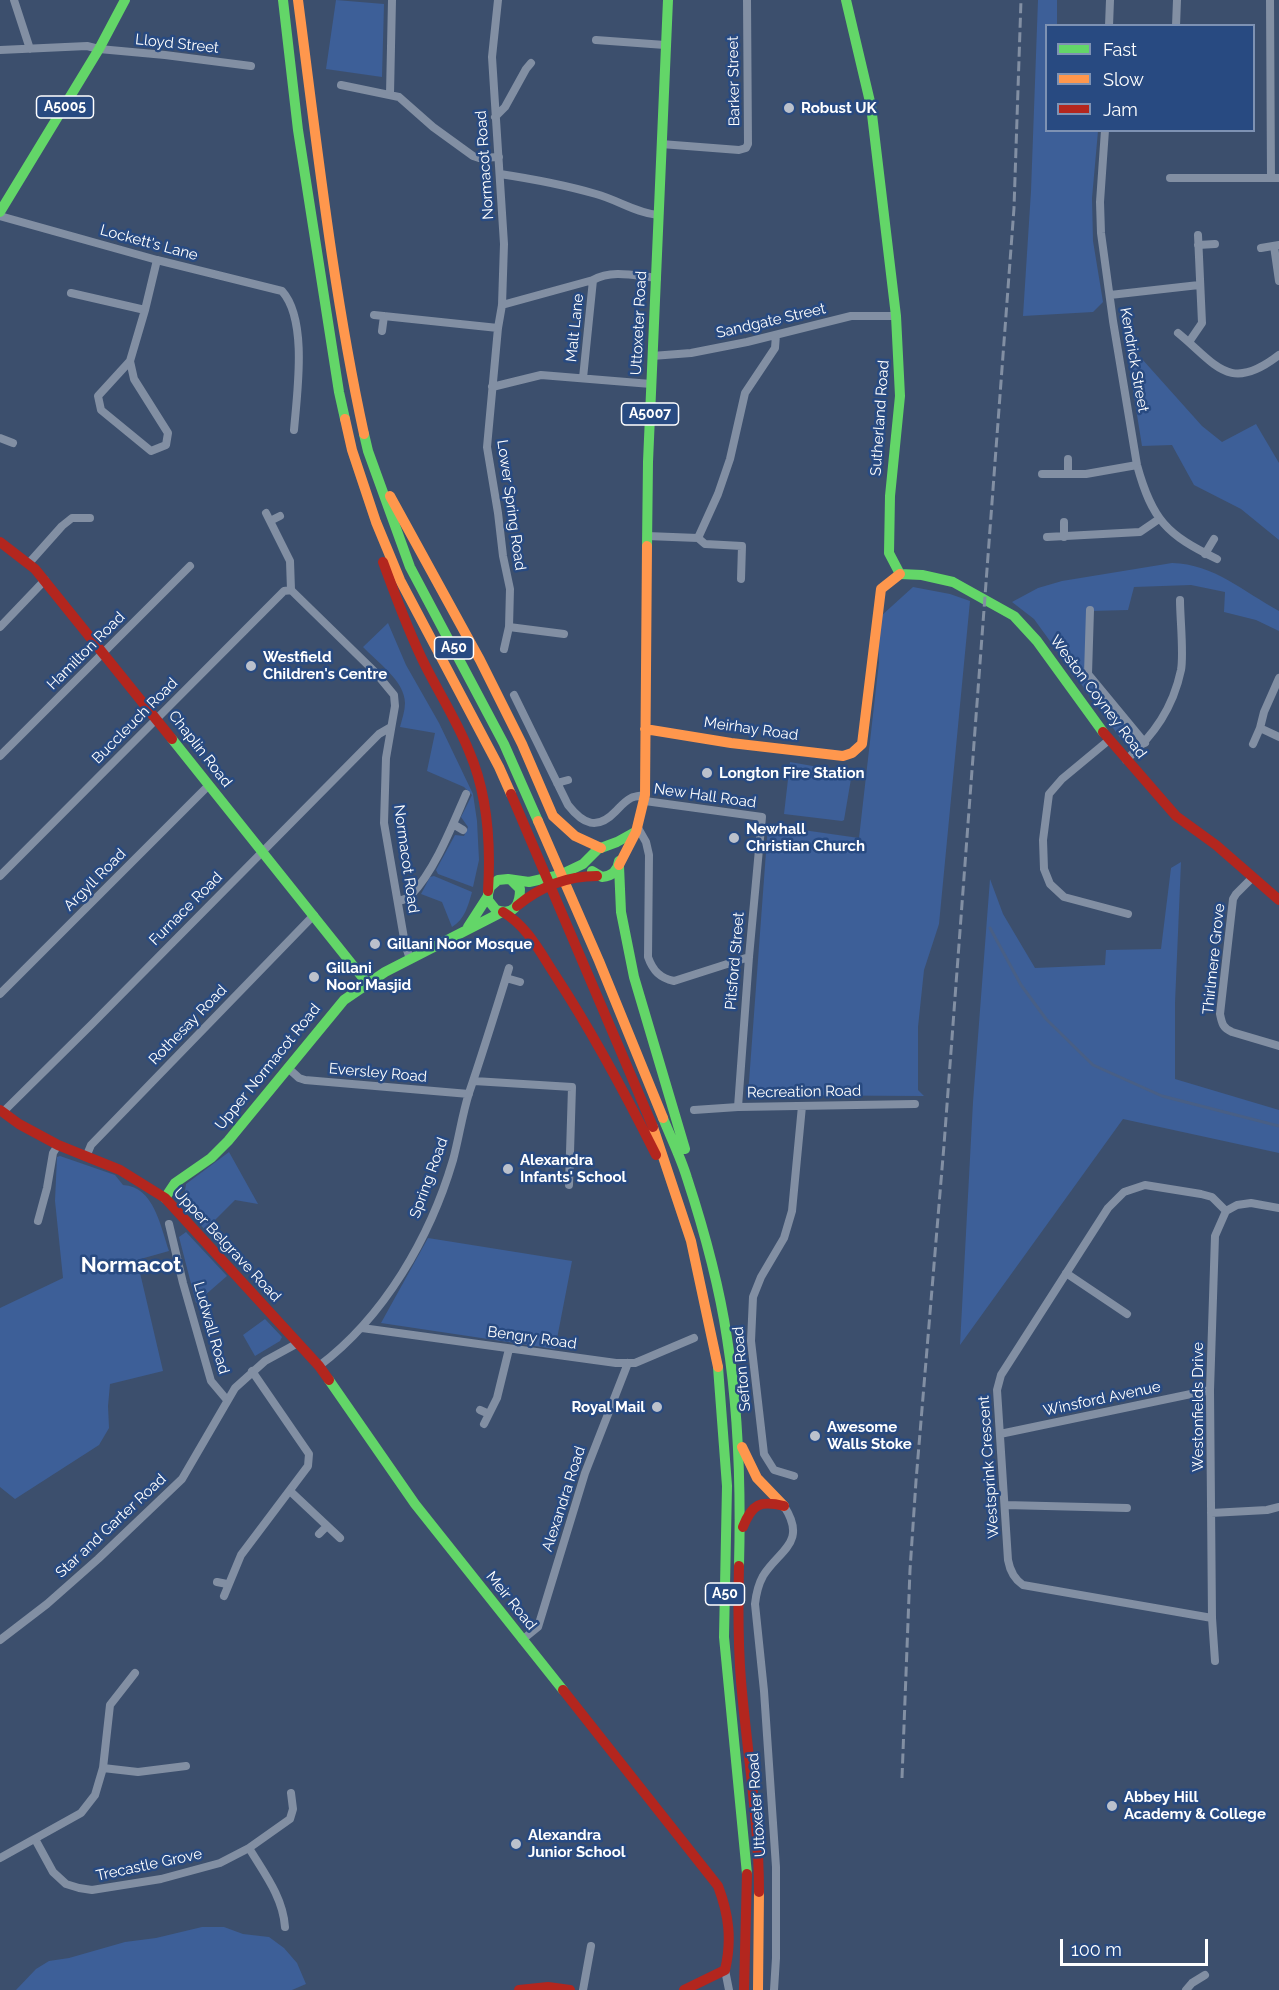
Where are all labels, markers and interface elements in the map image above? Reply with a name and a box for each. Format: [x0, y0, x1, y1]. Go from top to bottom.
legend [1045, 24, 1255, 132]
street label: Lloyd Street [134, 31, 220, 57]
street label: Barker Street [724, 36, 744, 126]
text: Fast [1103, 39, 1137, 60]
text: Slow [1103, 69, 1144, 90]
road number: A5005 [36, 96, 94, 118]
place label: Robust UK [801, 99, 877, 117]
text: Jam [1103, 99, 1138, 120]
marker: Robust UK [782, 101, 796, 115]
street label: Normacot Road [472, 110, 498, 220]
street label: Lockett's Lane [98, 221, 200, 265]
street label: Uttoxeter Road [627, 270, 651, 376]
street label: Malt Lane [562, 293, 588, 363]
street label: Sandgate Street [714, 300, 828, 342]
street label: Kendrick Street [1116, 306, 1152, 414]
street label: Sutherland Road [867, 360, 893, 476]
road number: A5007 [622, 403, 678, 425]
street label: Lower Spring Road [493, 439, 529, 571]
street label: Hamilton Road [43, 608, 129, 694]
street label: Weston Coyney Road [1046, 632, 1150, 762]
road number: A50 [434, 637, 474, 659]
place label: Westfield Children's Centre [263, 648, 387, 683]
marker: Westfield Children's Centre [244, 659, 258, 673]
street label: Buccleuch Road [88, 674, 182, 768]
street label: Chaplin Road [164, 707, 236, 791]
street label: Meirhay Road [703, 713, 799, 745]
place label: Longton Fire Station [719, 764, 865, 782]
marker: Longton Fire Station [700, 766, 714, 780]
street label: New Hall Road [653, 780, 757, 812]
street label: Normacot Road [389, 804, 423, 914]
place label: Newhall Christian Church [746, 820, 865, 855]
marker: Newhall Christian Church [727, 831, 741, 845]
street label: Argyll Road [60, 845, 130, 915]
street label: Furnace Road [146, 869, 226, 949]
street label: Thirlmere Grove [1199, 903, 1229, 1015]
street label: Pitsford Street [722, 911, 748, 1011]
place label: Gillani Noor Mosque [387, 935, 532, 953]
marker: Gillani Noor Mosque [368, 937, 382, 951]
place label: Gillani Noor Masjid [326, 959, 411, 994]
marker: Gillani Noor Masjid [307, 970, 321, 984]
street label: Rothesay Road [145, 981, 231, 1069]
street label: Upper Normacot Road [212, 1000, 324, 1134]
street label: Eversley Road [328, 1060, 428, 1086]
street label: Recreation Road [747, 1082, 861, 1102]
street label: Spring Road [406, 1135, 452, 1221]
place label: Alexandra Infants' School [520, 1151, 626, 1186]
marker: Alexandra Infants' School [501, 1162, 515, 1176]
street label: Upper Belgrave Road [170, 1184, 284, 1306]
district label: Normacot [81, 1253, 181, 1279]
street label: Ludwall Road [189, 1280, 233, 1376]
street label: Bengry Road [486, 1323, 578, 1353]
street label: Sefton Road [729, 1326, 755, 1412]
street label: Westonfields Drive [1189, 1342, 1207, 1472]
street label: Winsford Avenue [1042, 1378, 1162, 1420]
street label: Westsprink Crescent [975, 1395, 1003, 1539]
place label: Royal Mail [571, 1398, 645, 1416]
marker: Royal Mail [650, 1400, 664, 1414]
place label: Awesome Walls Stoke [827, 1418, 912, 1453]
marker: Awesome Walls Stoke [808, 1429, 822, 1443]
street label: Alexandra Road [538, 1444, 590, 1554]
street label: Star and Garter Road [52, 1470, 170, 1582]
street label: Meir Road [482, 1568, 540, 1634]
road number: A50 [706, 1583, 744, 1605]
street label: Uttoxeter Road [744, 1752, 770, 1858]
place label: Abbey Hill Academy & College [1124, 1788, 1266, 1823]
marker: Abbey Hill Academy & College [1105, 1799, 1119, 1813]
place label: Alexandra Junior School [528, 1826, 626, 1861]
marker: Alexandra Junior School [509, 1837, 523, 1851]
street label: Trecastle Grove [94, 1845, 204, 1885]
scale bar [1063, 1927, 1212, 1965]
text: 100 m [1071, 1939, 1122, 1960]

